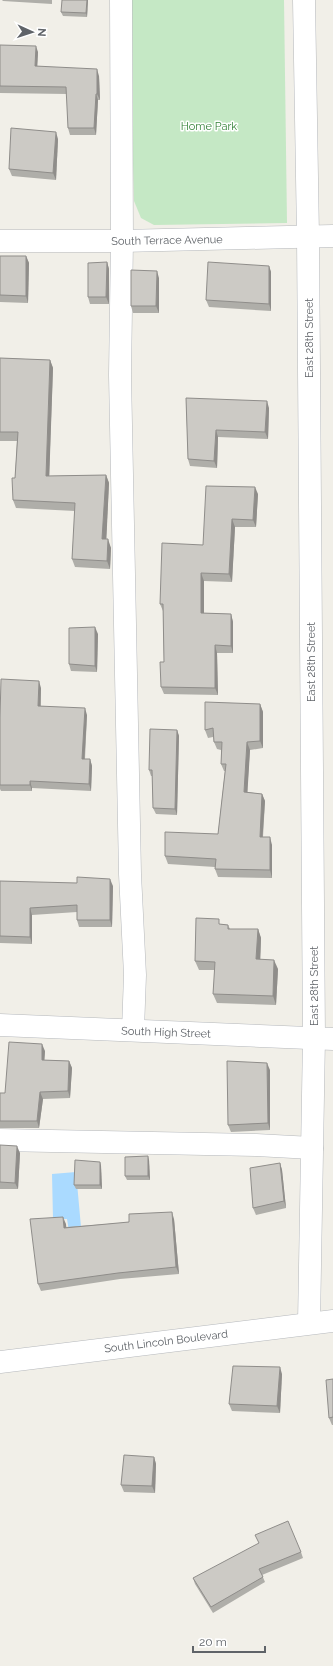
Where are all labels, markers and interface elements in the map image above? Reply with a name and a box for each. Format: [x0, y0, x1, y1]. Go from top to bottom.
north arrow [12, 12, 52, 52]
text: N [35, 28, 48, 37]
park label: Home Park [181, 120, 237, 133]
street label: South Terrace Avenue [111, 233, 223, 248]
street label: East 28th Street [303, 298, 316, 378]
street label: East 28th Street [305, 622, 318, 702]
street label: East 28th Street [308, 946, 321, 1026]
street label: South High Street [121, 1024, 211, 1041]
street label: South Lincoln Boulevard [103, 1327, 229, 1356]
scale bar [193, 1628, 265, 1654]
text: 20 m [199, 1635, 227, 1649]

